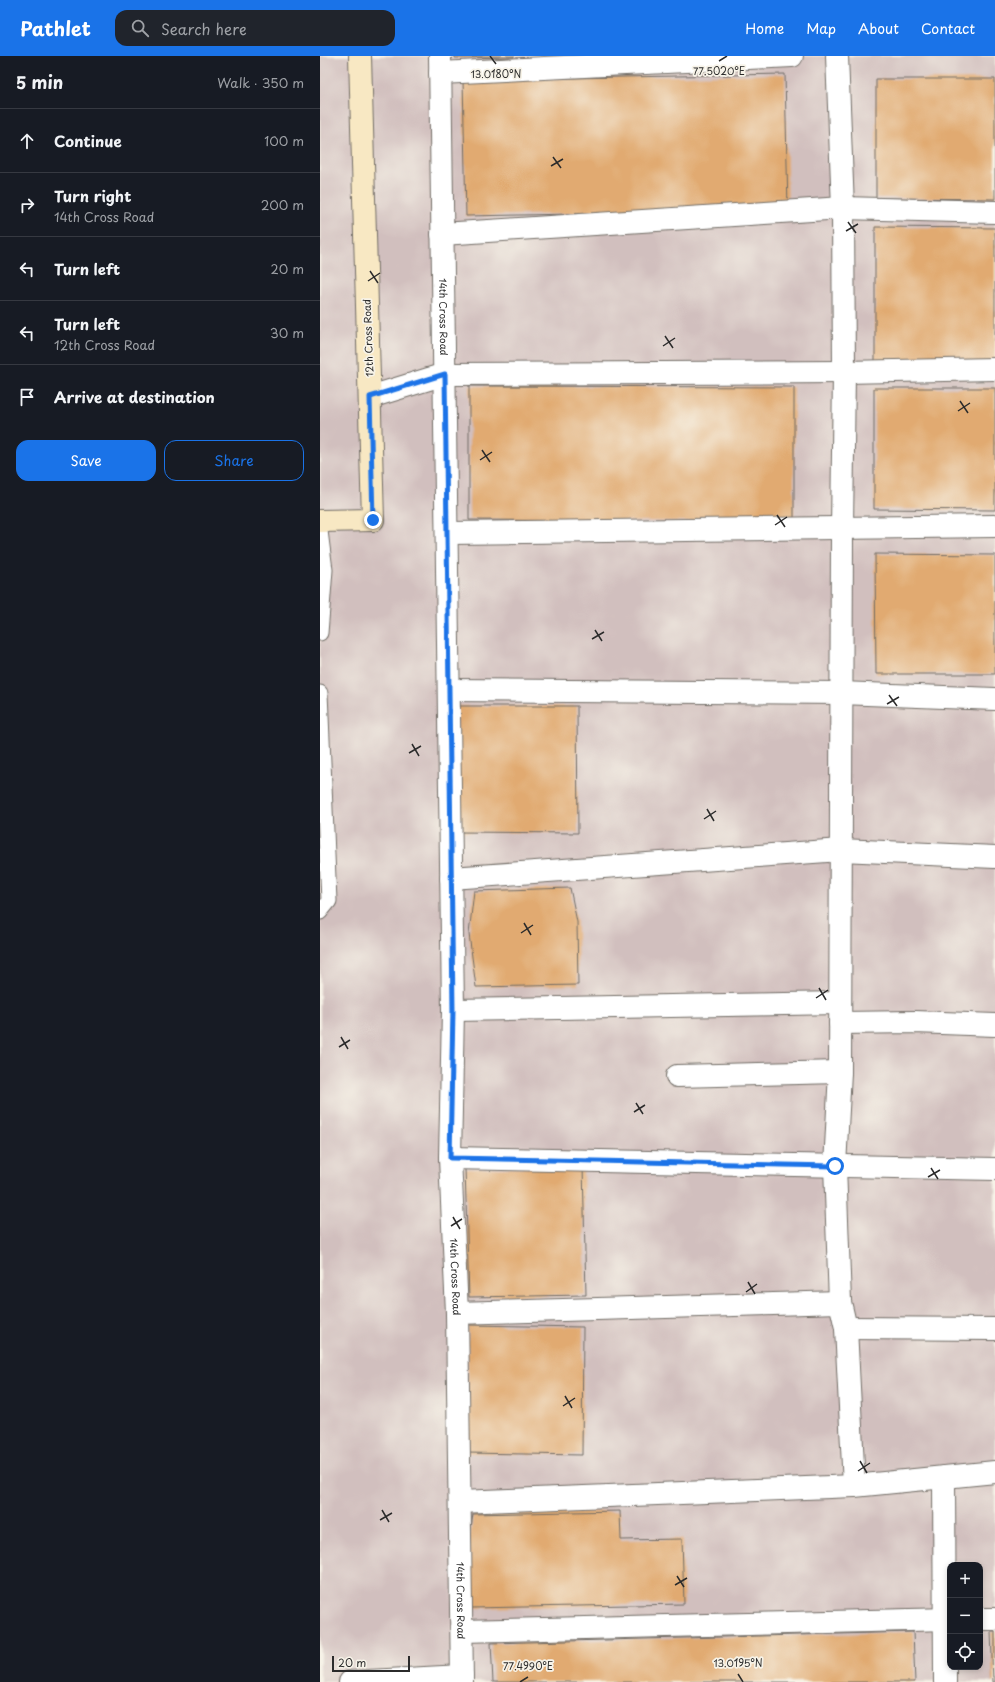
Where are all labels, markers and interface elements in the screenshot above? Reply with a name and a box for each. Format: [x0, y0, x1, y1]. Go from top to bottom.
search box [115, 10, 395, 46]
text: Pathlet [20, 14, 91, 42]
icon: search [129, 17, 151, 39]
text: Search here [161, 17, 247, 40]
text: Home [745, 18, 784, 39]
text: Map [806, 18, 836, 39]
text: About [858, 18, 899, 39]
text: Contact [921, 18, 975, 39]
text: 77.5020°E [693, 63, 745, 78]
text: 13.0180°N [471, 66, 521, 81]
text: 5 min [16, 69, 63, 95]
text: Walk · 350 m [217, 73, 304, 92]
text: Continue [54, 129, 122, 152]
icon: ahead [16, 130, 38, 152]
text: 100 m [264, 131, 304, 150]
text: Turn right [54, 184, 131, 207]
icon: right [16, 194, 38, 216]
text: 200 m [261, 195, 304, 214]
text: 14th Cross Road [54, 207, 154, 226]
text: Turn left [54, 257, 120, 280]
icon: left [16, 258, 38, 280]
text: 20 m [270, 259, 304, 278]
street label: 14th Cross Road [436, 278, 452, 356]
street label: 12th Cross Road [359, 299, 376, 377]
text: Turn left [54, 312, 120, 335]
icon: left [16, 322, 38, 344]
text: 30 m [270, 323, 304, 342]
text: 12th Cross Road [54, 335, 155, 354]
text: Arrive at destination [54, 385, 215, 408]
icon: arrive [16, 386, 38, 408]
button: Save [16, 440, 156, 481]
button: Share [164, 440, 304, 481]
route end [364, 511, 382, 529]
route start [826, 1157, 844, 1175]
street label: 14th Cross Road [447, 1238, 465, 1316]
street label: 14th Cross Road [453, 1562, 469, 1640]
map controls [947, 1562, 983, 1670]
button: + [947, 1562, 983, 1598]
button: − [947, 1598, 983, 1634]
button: locate [947, 1634, 983, 1670]
scale bar [332, 1654, 410, 1673]
text: 20 m [338, 1654, 366, 1671]
text: 13.0195°N [713, 1655, 763, 1670]
text: 77.4990°E [503, 1658, 553, 1673]

